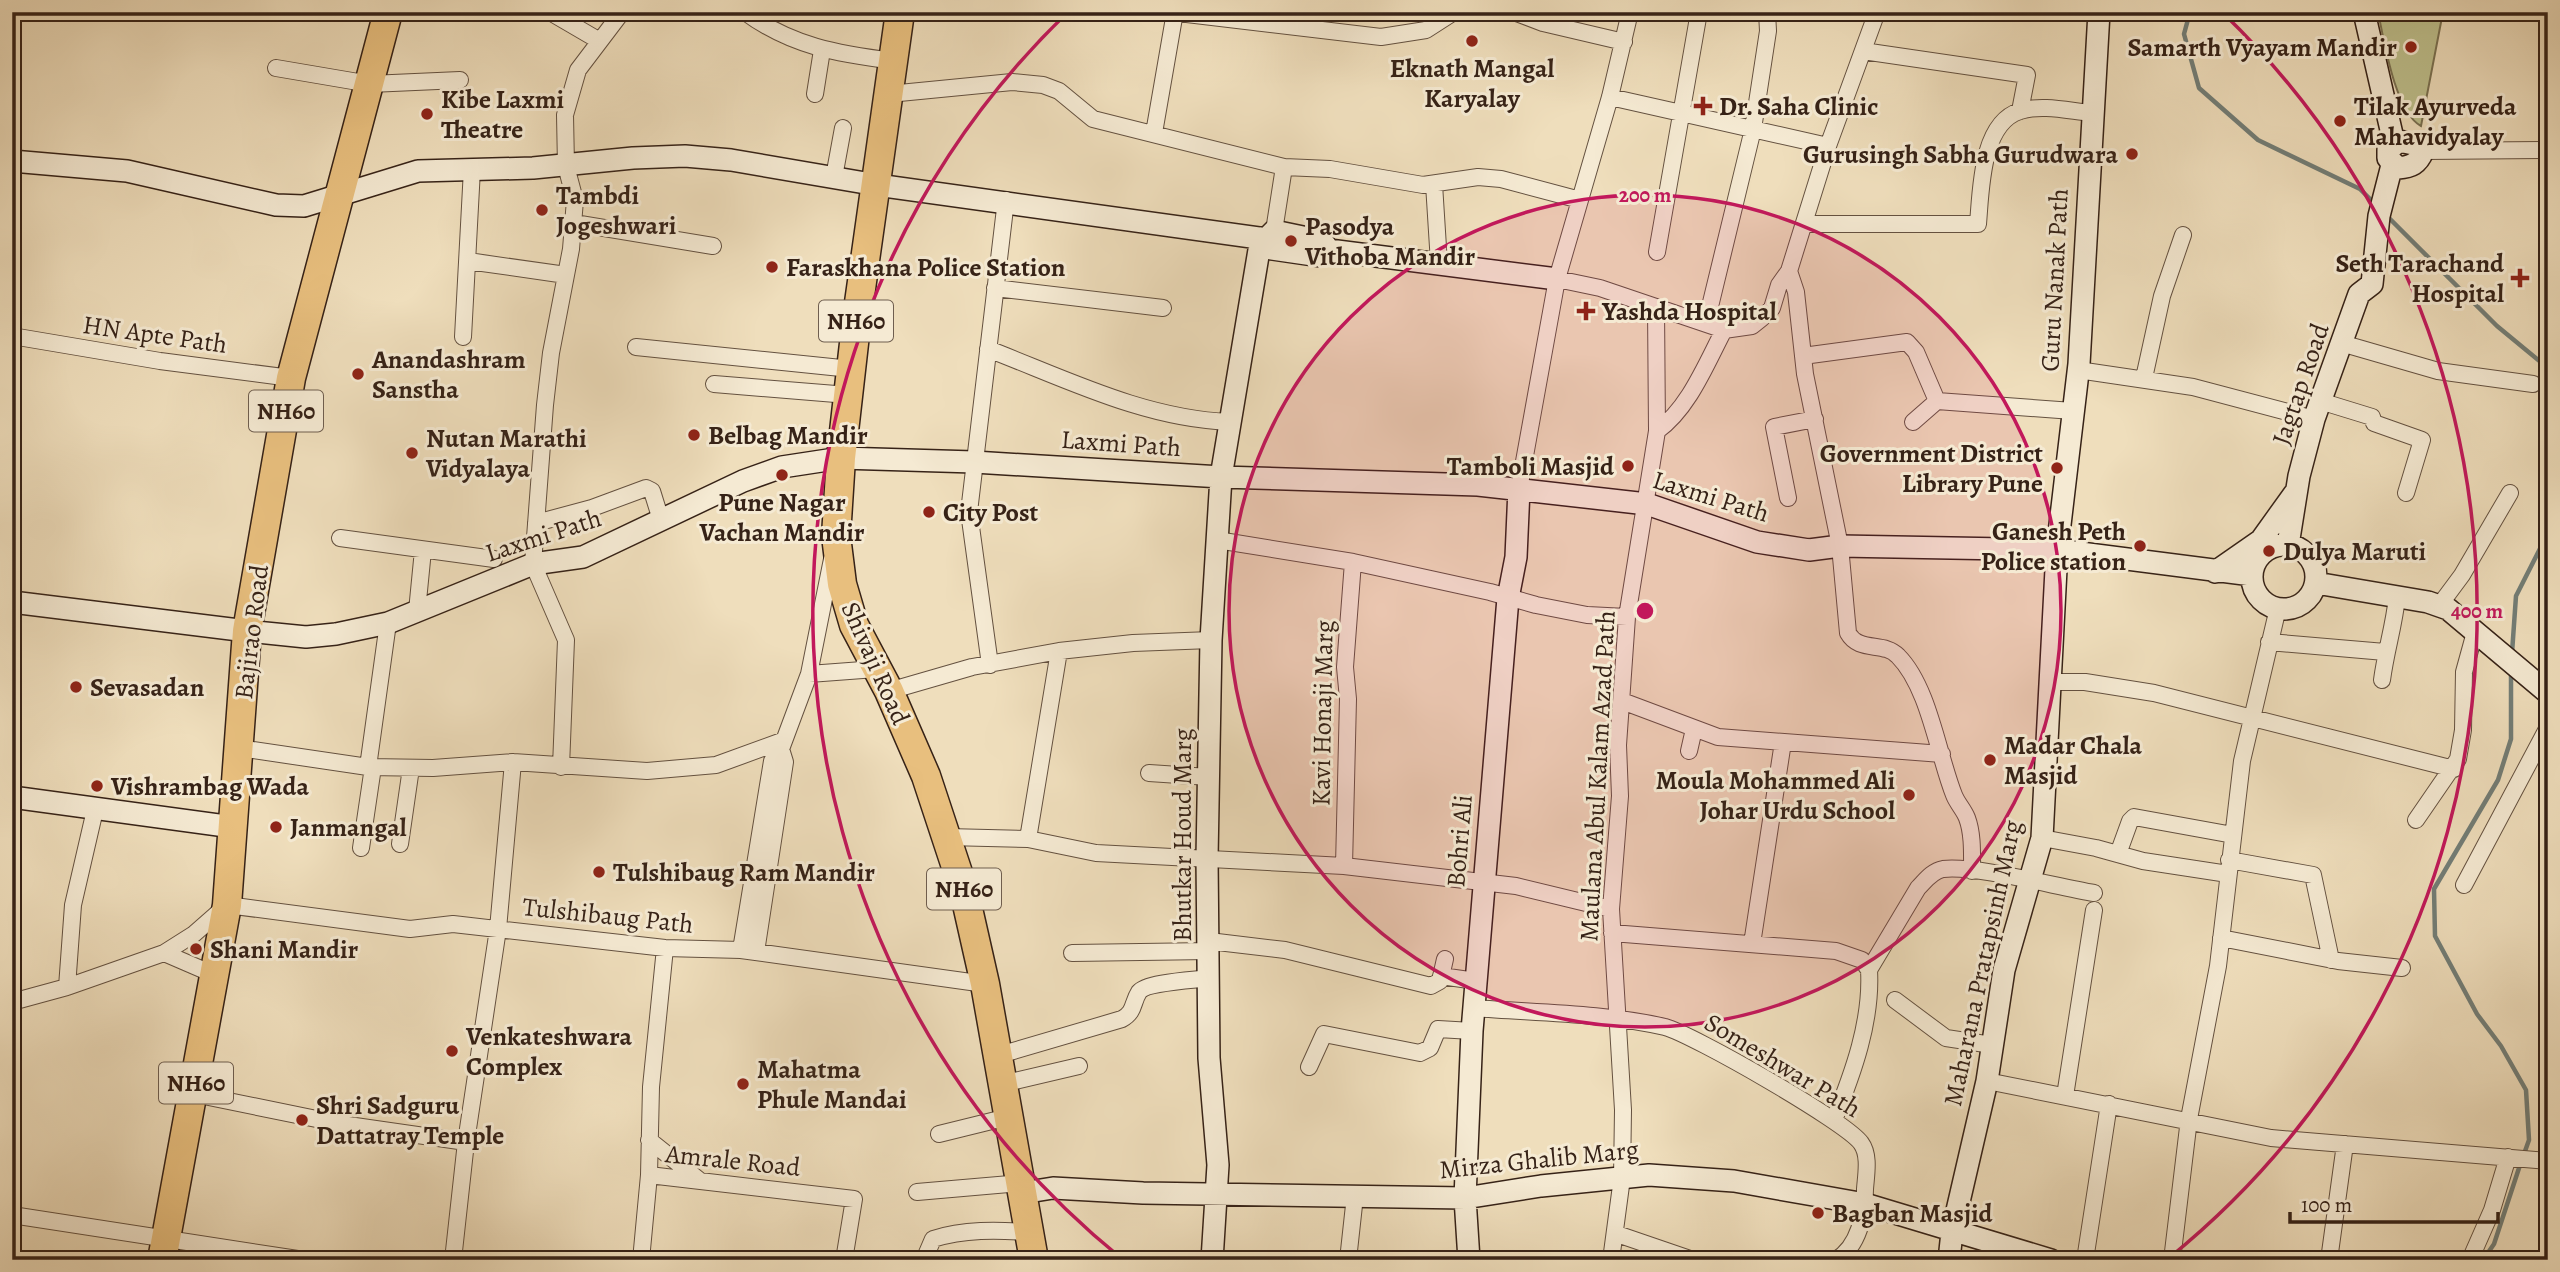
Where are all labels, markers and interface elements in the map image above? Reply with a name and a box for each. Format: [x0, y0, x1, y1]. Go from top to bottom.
place label: Samarth Vyayam Mandir [2127, 30, 2397, 65]
marker: Eknath Mangal Karyalay [1464, 33, 1480, 49]
marker: Samarth Vyayam Mandir [2403, 39, 2419, 55]
place label: Eknath Mangal Karyalay [1390, 51, 1554, 116]
place label: Kibe Laxmi Theatre [441, 82, 564, 147]
place label: Dr. Saha Clinic [1719, 89, 1878, 124]
place label: Tilak Ayurveda Mahavidyalay [2354, 89, 2517, 154]
marker: Dr. Saha Clinic [1693, 96, 1713, 116]
marker: Kibe Laxmi Theatre [419, 106, 435, 122]
marker: Tilak Ayurveda Mahavidyalay [2332, 113, 2348, 129]
place label: Gurusingh Sabha Gurudwara [1803, 137, 2118, 172]
marker: Gurusingh Sabha Gurudwara [2124, 146, 2140, 162]
place label: Tambdi Jogeshwari [556, 178, 676, 243]
text: 200 m [1619, 181, 1672, 209]
street label: Guru Nanak Path [2032, 188, 2077, 372]
marker: Tambdi Jogeshwari [534, 202, 550, 218]
place label: Pasodya Vithoba Mandir [1304, 209, 1475, 274]
marker: Pasodya Vithoba Mandir [1283, 233, 1299, 249]
place label: Seth Tarachand Hospital [2335, 246, 2505, 311]
place label: Faraskhana Police Station [786, 250, 1066, 285]
marker: Faraskhana Police Station [764, 259, 780, 275]
marker: Seth Tarachand Hospital [2510, 268, 2530, 288]
place label: Yashda Hospital [1601, 294, 1777, 329]
road number: NH60 [819, 300, 893, 342]
marker: Yashda Hospital [1576, 301, 1596, 321]
street label: HN Apte Path [80, 307, 230, 362]
street label: Jagtap Road [2263, 319, 2338, 450]
place label: Anandashram Sanstha [371, 342, 526, 407]
marker: Anandashram Sanstha [350, 366, 366, 382]
road number: NH60 [249, 390, 323, 432]
place label: Belbag Mandir [708, 418, 868, 453]
place label: Nutan Marathi Vidyalaya [425, 421, 587, 486]
street label: Laxmi Path [1060, 422, 1182, 465]
marker: Belbag Mandir [686, 427, 702, 443]
place label: Government District Library Pune [1820, 436, 2043, 501]
marker: Nutan Marathi Vidyalaya [404, 445, 420, 461]
place label: Tamboli Masjid [1447, 449, 1615, 484]
marker: Tamboli Masjid [1620, 458, 1636, 474]
marker: Government District Library Pune [2049, 460, 2065, 476]
street label: Laxmi Path [1648, 462, 1774, 531]
marker: Pune Nagar Vachan Mandir [774, 467, 790, 483]
place label: Pune Nagar Vachan Mandir [699, 485, 865, 550]
place label: City Post [943, 495, 1039, 530]
street label: Laxmi Path [481, 500, 606, 571]
marker: City Post [921, 504, 937, 520]
place label: Ganesh Peth Police station [1981, 514, 2126, 579]
place label: Dulya Maruti [2283, 534, 2426, 569]
marker: Ganesh Peth Police station [2132, 538, 2148, 554]
marker: Dulya Maruti [2261, 543, 2277, 559]
street label: Bajirao Road [226, 563, 277, 701]
street label: Shivaji Road [833, 596, 918, 730]
text: 400 m [2451, 597, 2504, 625]
centre of rings [1633, 599, 1657, 623]
street label: Maulana Abul Kalam Azad Path [1571, 609, 1624, 942]
street label: Kavi Honaji Marg [1303, 620, 1342, 806]
place label: Sevasadan [90, 670, 205, 705]
marker: Sevasadan [68, 679, 84, 695]
street label: Bhutkar Houd Marg [1165, 728, 1200, 942]
place label: Madar Chala Masjid [2004, 728, 2143, 793]
marker: Madar Chala Masjid [1982, 752, 1998, 768]
place label: Moula Mohammed Ali Johar Urdu School [1656, 763, 1895, 828]
place label: Vishrambag Wada [110, 769, 309, 804]
marker: Vishrambag Wada [89, 778, 105, 794]
marker: Moula Mohammed Ali Johar Urdu School [1901, 787, 1917, 803]
street label: Bohri Ali [1438, 793, 1481, 889]
place label: Janmangal [290, 810, 407, 845]
street label: Maharana Pratapsinh Marg [1935, 817, 2030, 1109]
marker: Janmangal [268, 819, 284, 835]
place label: Tulshibaug Ram Mandir [613, 855, 875, 890]
marker: Tulshibaug Ram Mandir [591, 864, 607, 880]
road number: NH60 [927, 868, 1001, 909]
street label: Tulshibaug Path [521, 889, 695, 942]
place label: Shani Mandir [210, 932, 359, 967]
marker: Shani Mandir [188, 941, 204, 957]
street label: Someshwar Path [1698, 1005, 1868, 1126]
place label: Venkateshwara Complex [465, 1019, 632, 1084]
marker: Venkateshwara Complex [444, 1043, 460, 1059]
place label: Mahatma Phule Mandai [757, 1052, 907, 1117]
road number: NH60 [159, 1063, 233, 1104]
marker: Mahatma Phule Mandai [735, 1076, 751, 1092]
place label: Shri Sadguru Dattatray Temple [316, 1088, 504, 1153]
marker: Shri Sadguru Dattatray Temple [294, 1112, 310, 1128]
street label: Mirza Ghalib Marg [1438, 1132, 1640, 1187]
street label: Amrale Road [663, 1136, 802, 1185]
scale bar [2290, 1181, 2499, 1225]
text: 100 m [2301, 1191, 2352, 1219]
place label: Bagban Masjid [1832, 1196, 1994, 1231]
marker: Bagban Masjid [1810, 1205, 1826, 1221]

